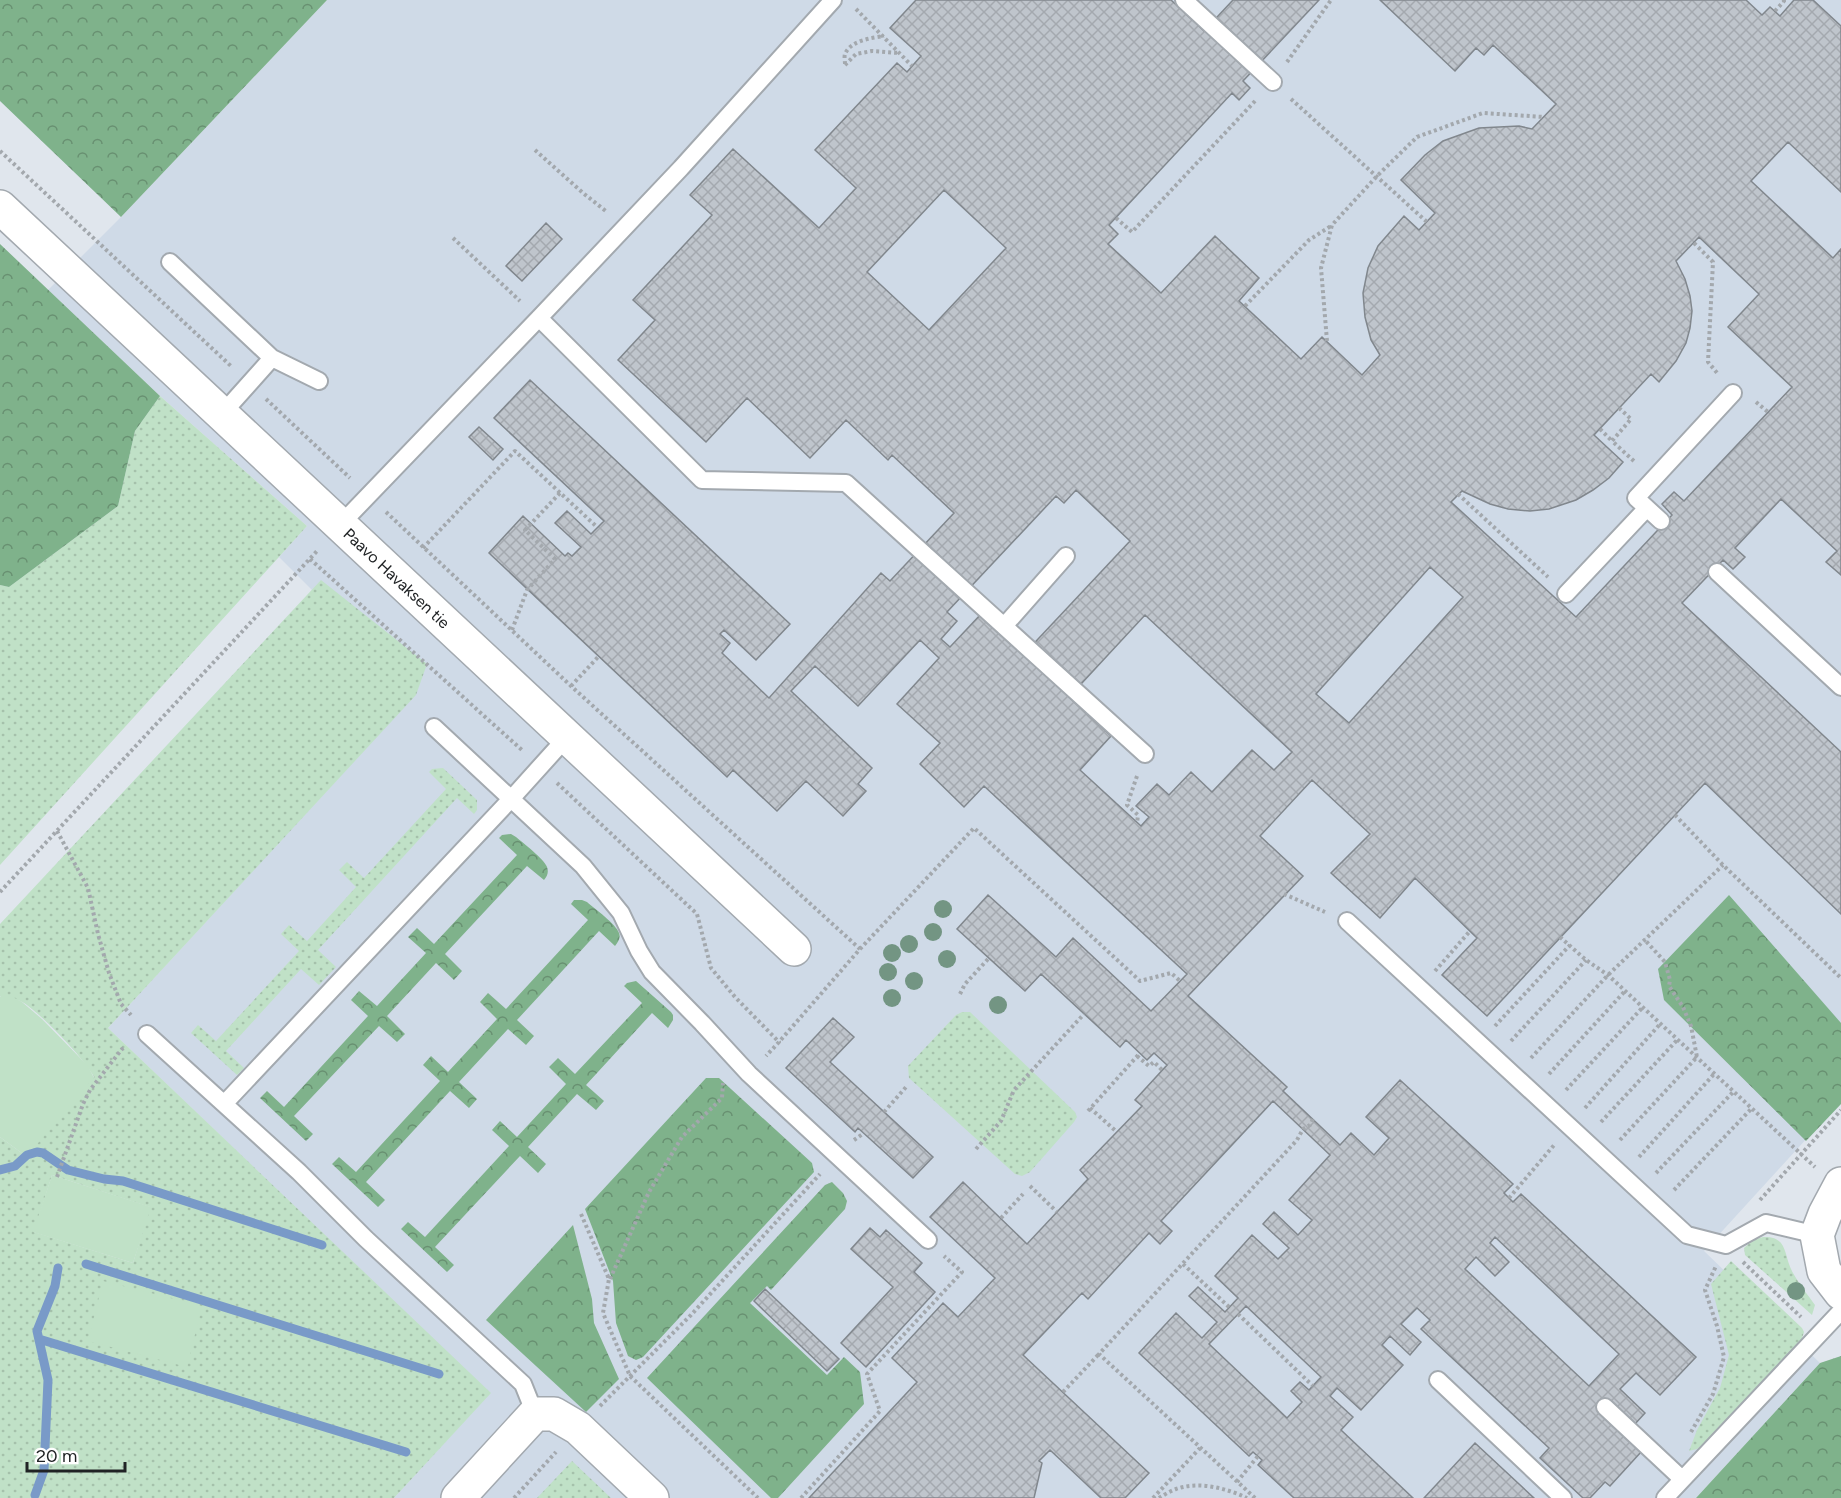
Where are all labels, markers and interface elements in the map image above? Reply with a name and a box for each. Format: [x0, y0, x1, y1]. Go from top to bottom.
street label: Paavo Havaksen tie [340, 524, 454, 633]
scale bar [27, 1435, 124, 1473]
text: 20 m [36, 1445, 77, 1467]

